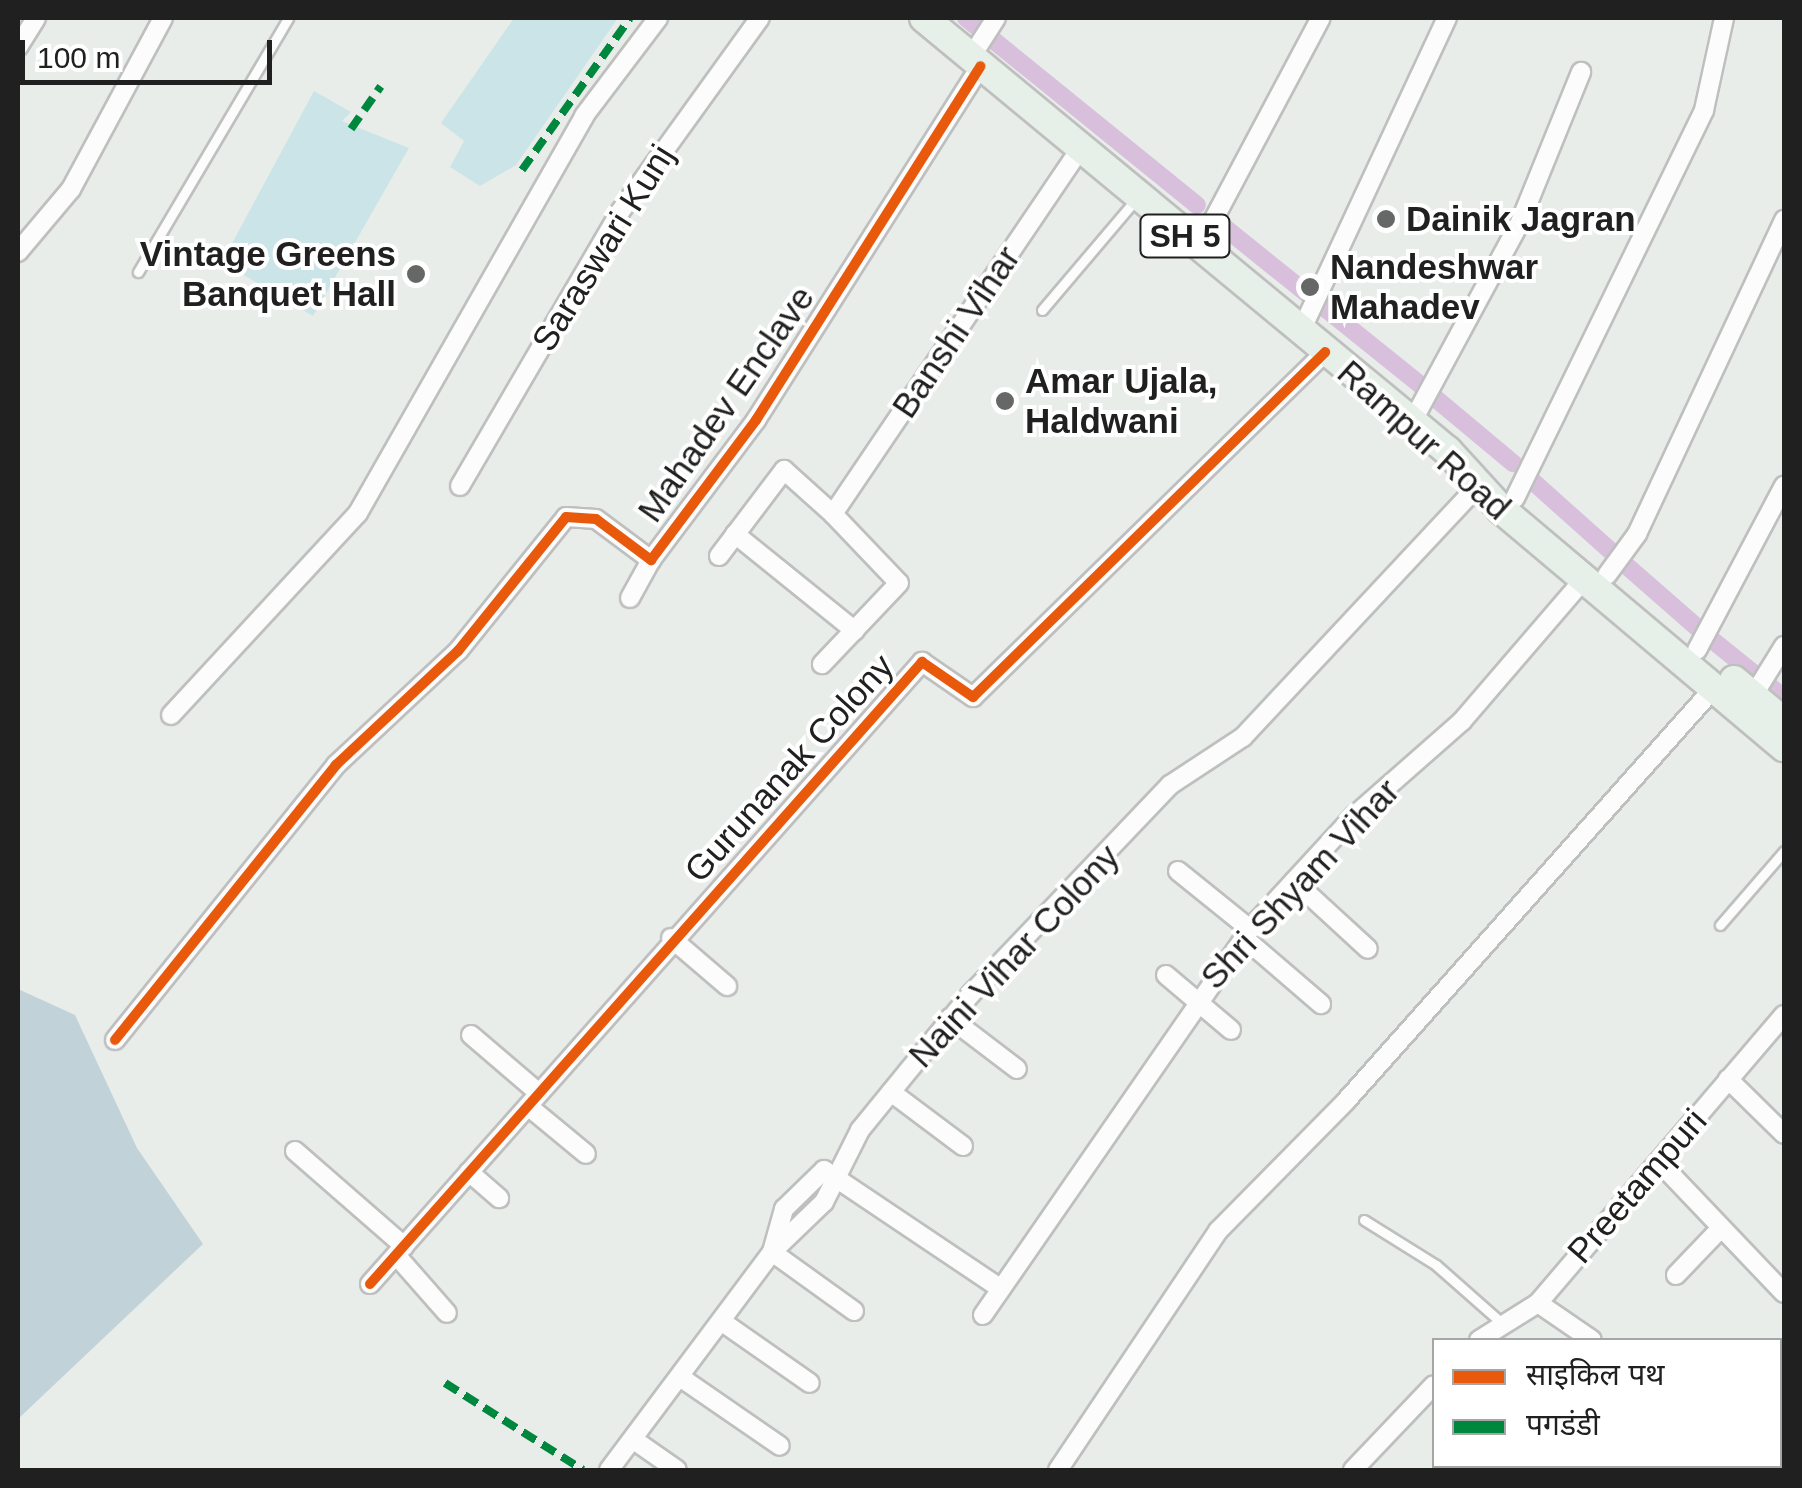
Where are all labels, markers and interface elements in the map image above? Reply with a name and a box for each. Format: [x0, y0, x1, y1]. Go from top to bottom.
scale bar [25, 20, 278, 82]
text: 100 m [37, 41, 120, 74]
street label: Saraswari Kunj [523, 137, 683, 359]
place label: Dainik Jagran [1406, 198, 1636, 240]
marker: Dainik Jagran [1375, 208, 1397, 230]
road number: SH 5 [1138, 209, 1232, 263]
place label: Vintage Greens Banquet Hall [140, 233, 396, 315]
street label: Banshi Vihar [883, 238, 1029, 426]
place label: Nandeshwar Mahadev [1330, 246, 1538, 328]
marker: Vintage Greens Banquet Hall [405, 263, 427, 285]
marker: Nandeshwar Mahadev [1299, 276, 1321, 298]
street label: Mahadev Enclave [629, 278, 823, 530]
street label: Rampur Road [1329, 351, 1519, 529]
place label: Amar Ujala, Haldwani [1025, 360, 1218, 442]
marker: Amar Ujala, Haldwani [994, 390, 1016, 412]
street label: Gurunanak Colony [676, 646, 902, 890]
street label: Shri Shyam Vihar [1192, 770, 1408, 998]
street label: Naini Vihar Colony [900, 836, 1128, 1076]
street label: Preetampuri [1559, 1100, 1715, 1272]
legend [1432, 1338, 1782, 1468]
text: साइकिल पथ [1526, 1358, 1664, 1391]
text: पगडंडी [1526, 1408, 1600, 1441]

